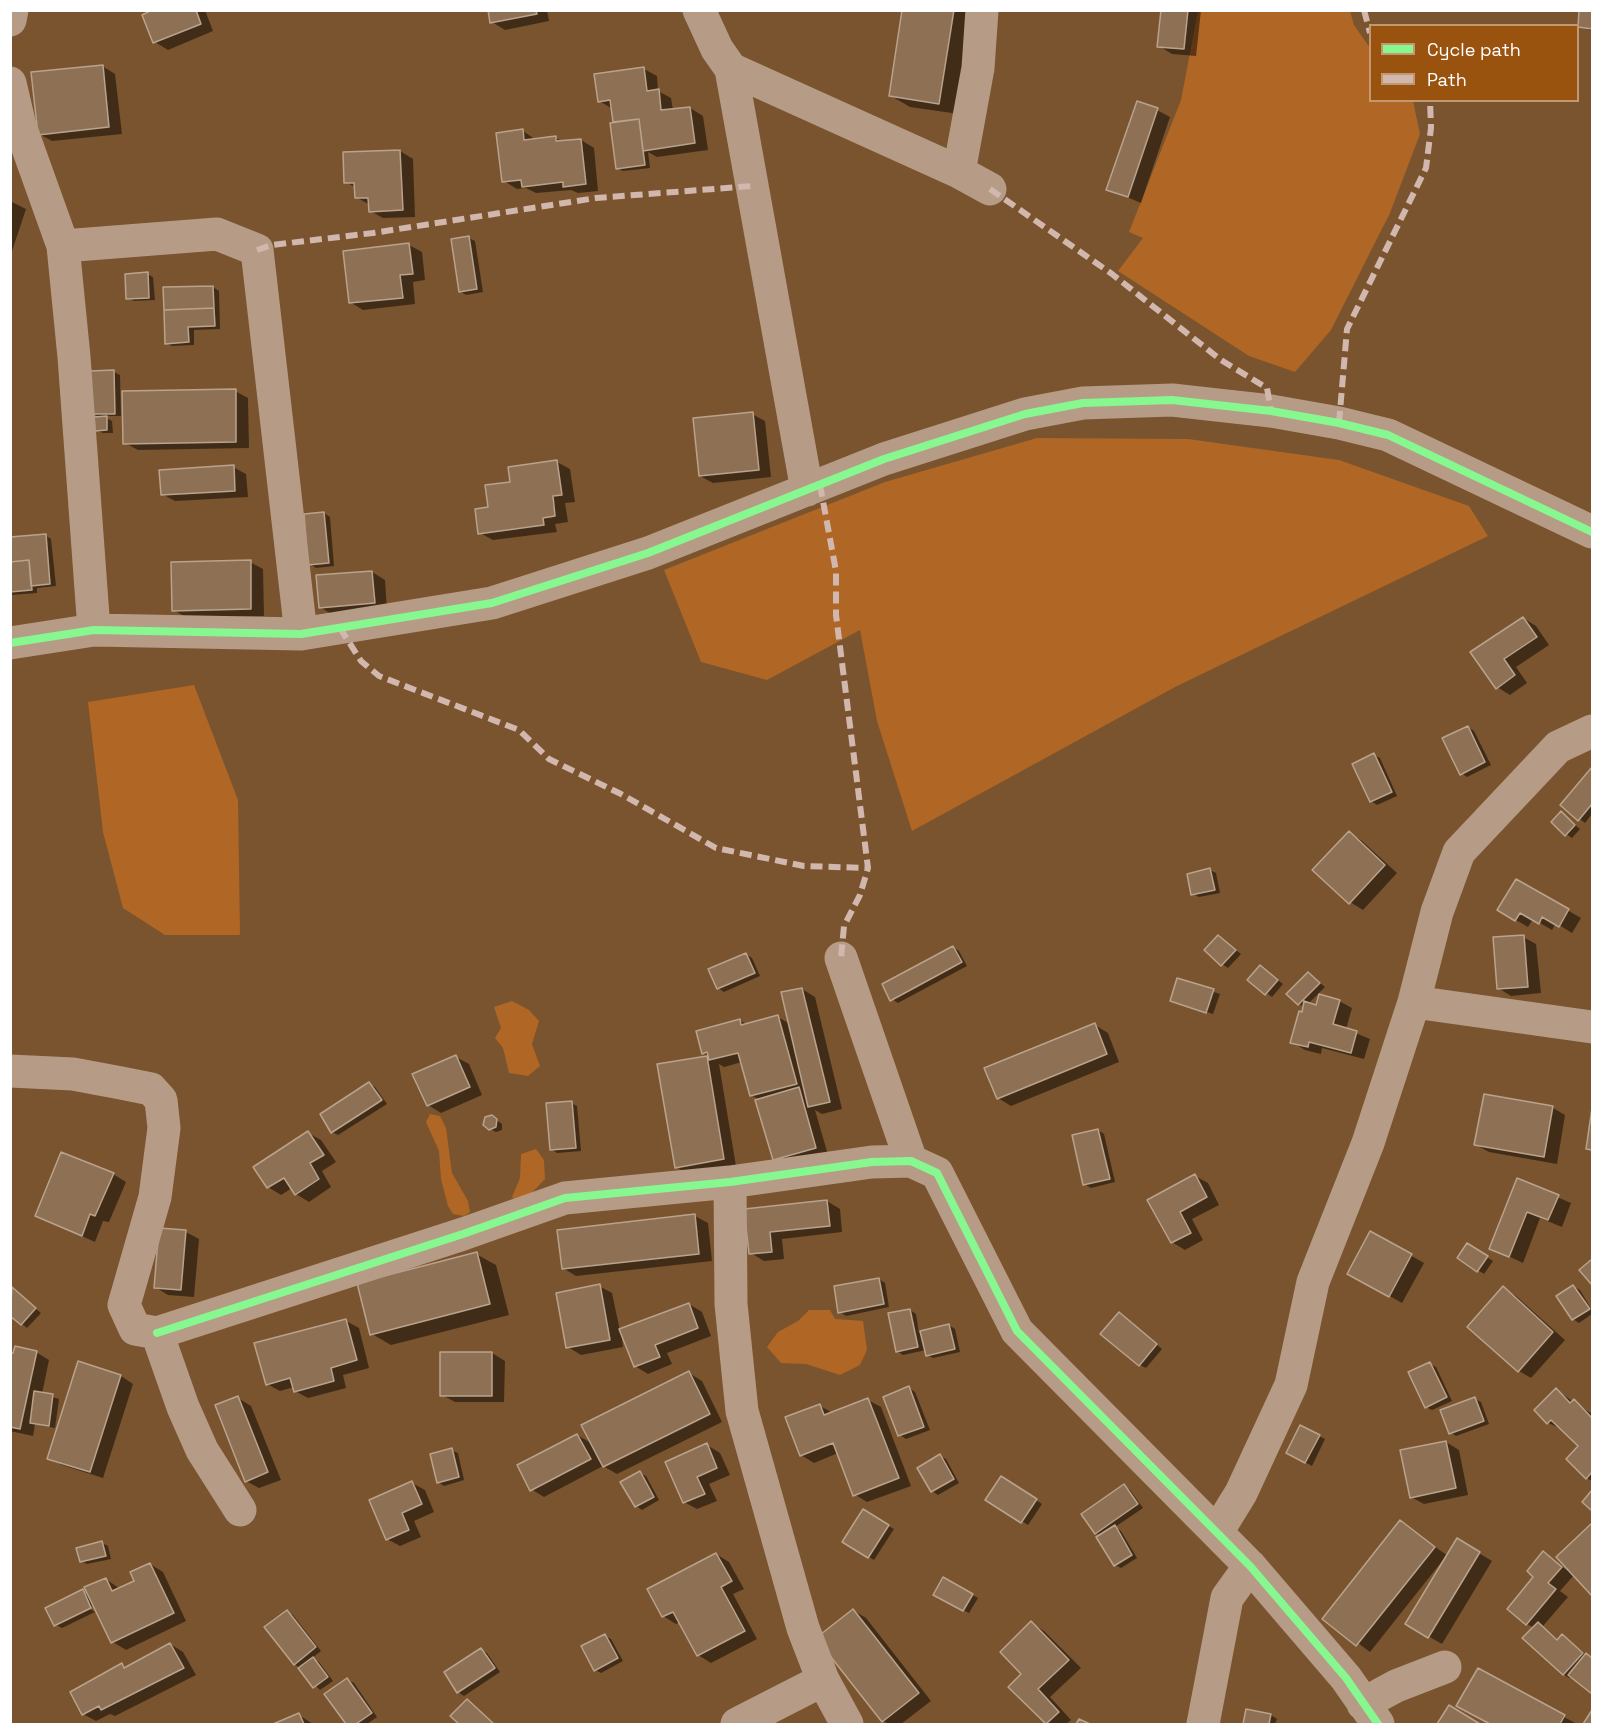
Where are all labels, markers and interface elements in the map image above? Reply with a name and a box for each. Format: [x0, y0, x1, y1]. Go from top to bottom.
legend [1369, 24, 1579, 102]
text: Cycle path [1427, 38, 1521, 61]
text: Path [1427, 68, 1467, 91]

